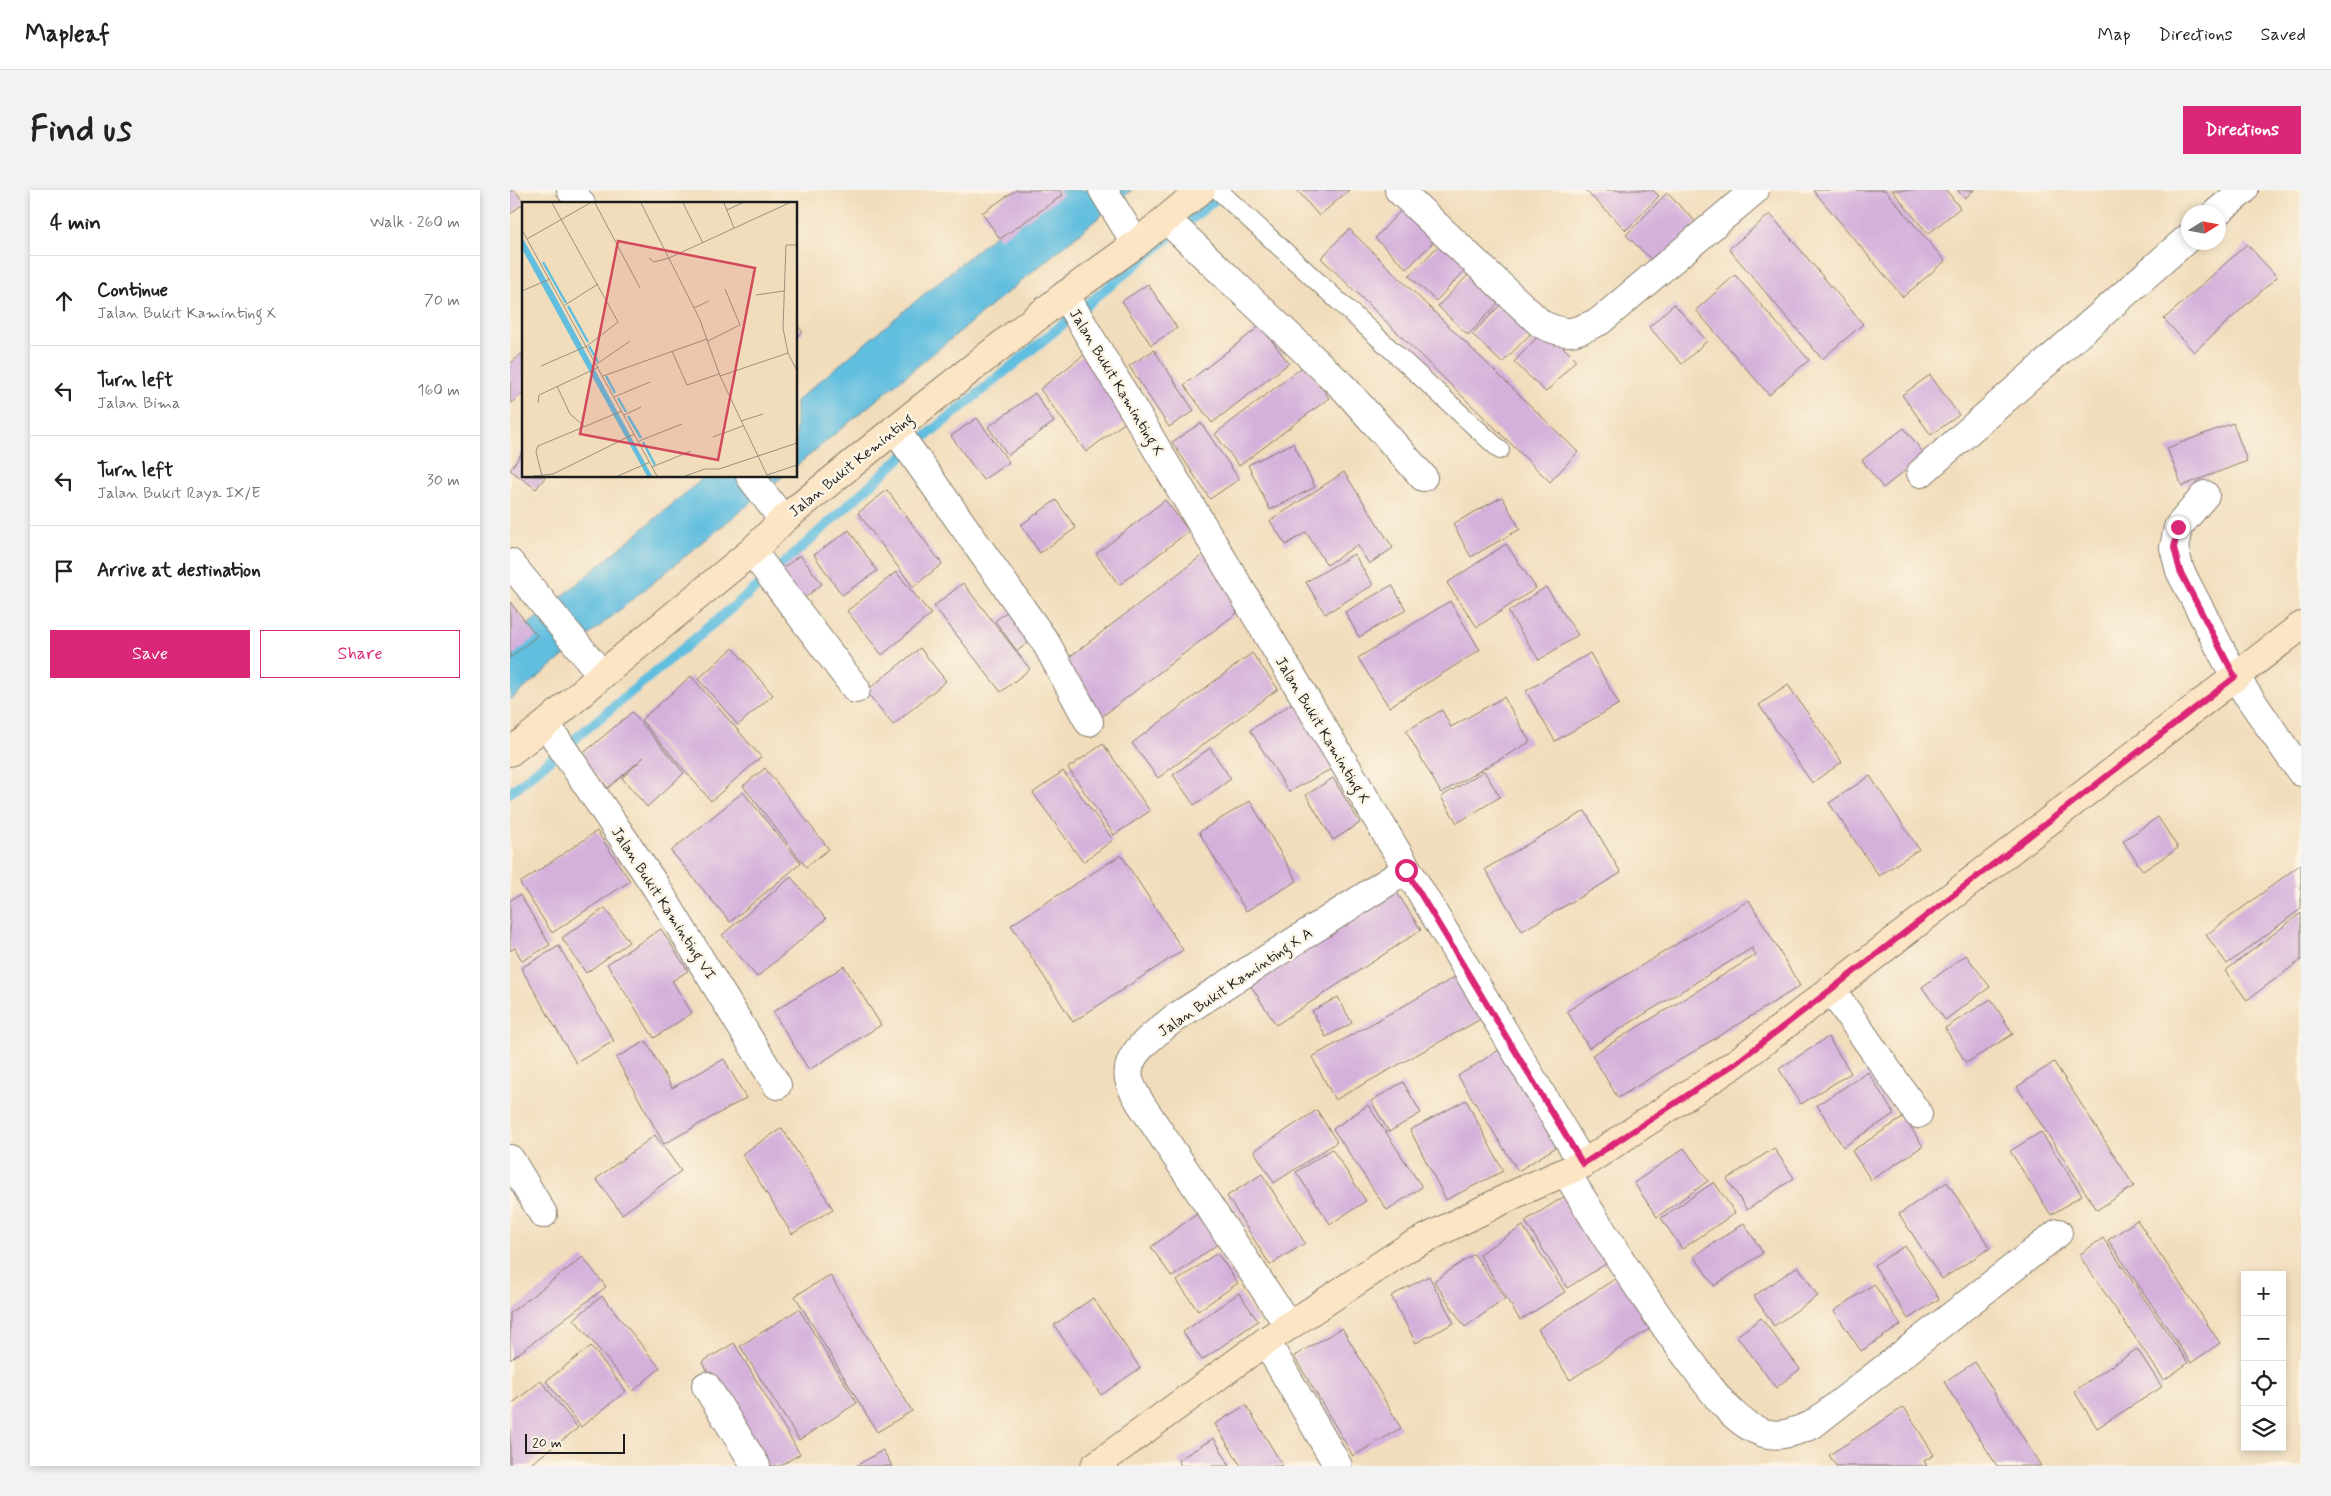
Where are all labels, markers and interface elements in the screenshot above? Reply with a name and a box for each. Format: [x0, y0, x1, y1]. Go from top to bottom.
text: Mapleaf [25, 19, 110, 50]
text: Map [2098, 23, 2131, 47]
text: Directions [2159, 23, 2233, 47]
text: Saved [2261, 23, 2306, 47]
button: Directions [2183, 106, 2301, 154]
text: Find us [30, 107, 132, 153]
inset map [522, 202, 798, 478]
north arrow [2181, 205, 2226, 250]
text: 4 min [50, 209, 101, 237]
text: Walk · 260 m [370, 212, 460, 233]
text: Continue [97, 278, 168, 303]
icon: ahead [50, 287, 78, 315]
text: 70 m [424, 290, 460, 311]
text: Jalan Bukit Kaminting X [97, 303, 277, 324]
street label: Jalan Bukit Kaminting X [1063, 305, 1168, 460]
text: Turn left [97, 368, 173, 393]
icon: left [50, 377, 78, 405]
text: 160 m [417, 380, 460, 401]
text: Jalan Bima [97, 393, 180, 414]
street label: Jalan Bukit Keminting [785, 409, 919, 523]
text: Turn left [97, 458, 173, 483]
icon: left [50, 467, 78, 495]
text: 30 m [427, 470, 460, 491]
text: Jalan Bukit Raya IX/E [97, 483, 261, 504]
route end [2167, 516, 2190, 539]
icon: arrive [50, 557, 78, 585]
text: Arrive at destination [97, 558, 261, 583]
button: Save [50, 630, 250, 678]
button: Share [260, 630, 460, 678]
street label: Jalan Bukit Kaminting X [1269, 653, 1374, 808]
street label: Jalan Bukit Kaminting VI [605, 823, 720, 984]
route start [1395, 859, 1418, 882]
street label: Jalan Bukit Kaminting X A [1154, 924, 1317, 1043]
map controls [2241, 1271, 2286, 1451]
button: + [2241, 1271, 2286, 1316]
button: − [2241, 1316, 2286, 1361]
button: locate [2241, 1361, 2286, 1406]
button: layers [2241, 1406, 2286, 1451]
scale bar [525, 1431, 625, 1454]
text: 20 m [532, 1434, 562, 1452]

